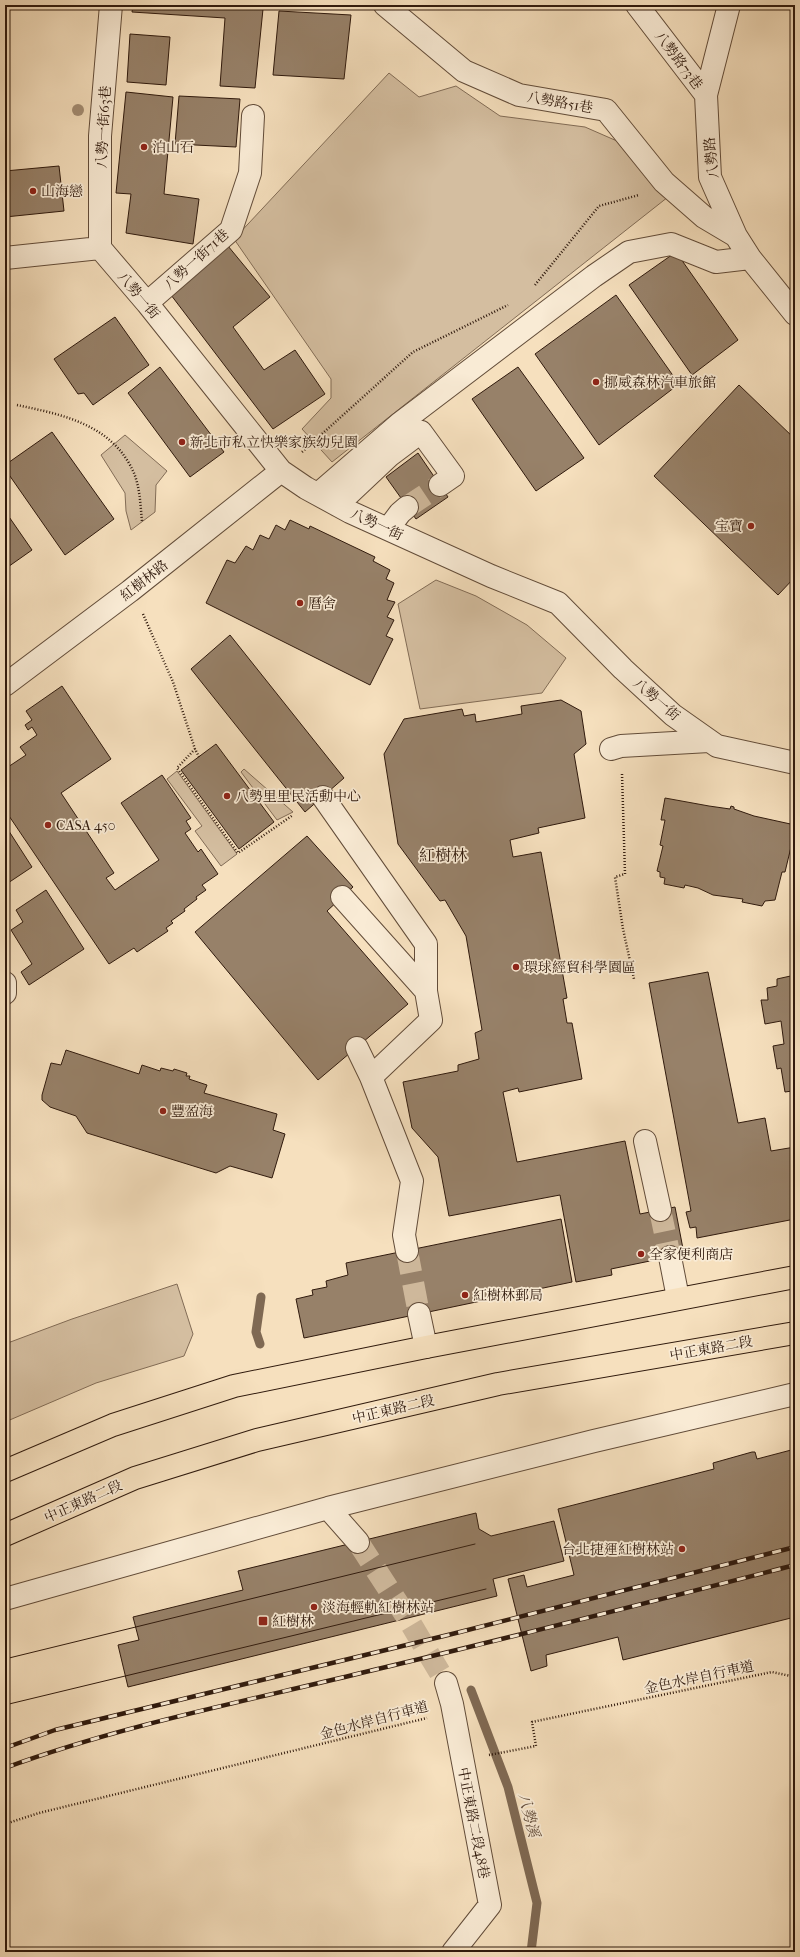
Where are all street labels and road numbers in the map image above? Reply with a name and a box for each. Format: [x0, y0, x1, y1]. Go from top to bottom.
street label: 八勢路73巷 [651, 28, 706, 93]
street label: 八勢一街63巷 [93, 85, 114, 169]
street label: 八勢路51巷 [525, 88, 594, 117]
street label: 八勢路 [701, 136, 722, 180]
street label: 八勢一街71巷 [160, 226, 232, 293]
street label: 八勢一街 [114, 268, 163, 322]
street label: 八勢一街 [348, 505, 406, 544]
street label: 紅樹林路 [117, 556, 172, 604]
street label: 八勢一街 [630, 675, 683, 724]
street label: 中正東路二段 [668, 1333, 754, 1364]
street label: 中正東路二段 [350, 1392, 436, 1427]
street label: 中正東路二段 [41, 1477, 125, 1526]
street label: 金色水岸自行車道 [643, 1658, 756, 1697]
street label: 金色水岸自行車道 [318, 1698, 430, 1743]
street label: 中正東路二段48巷 [454, 1766, 493, 1880]

